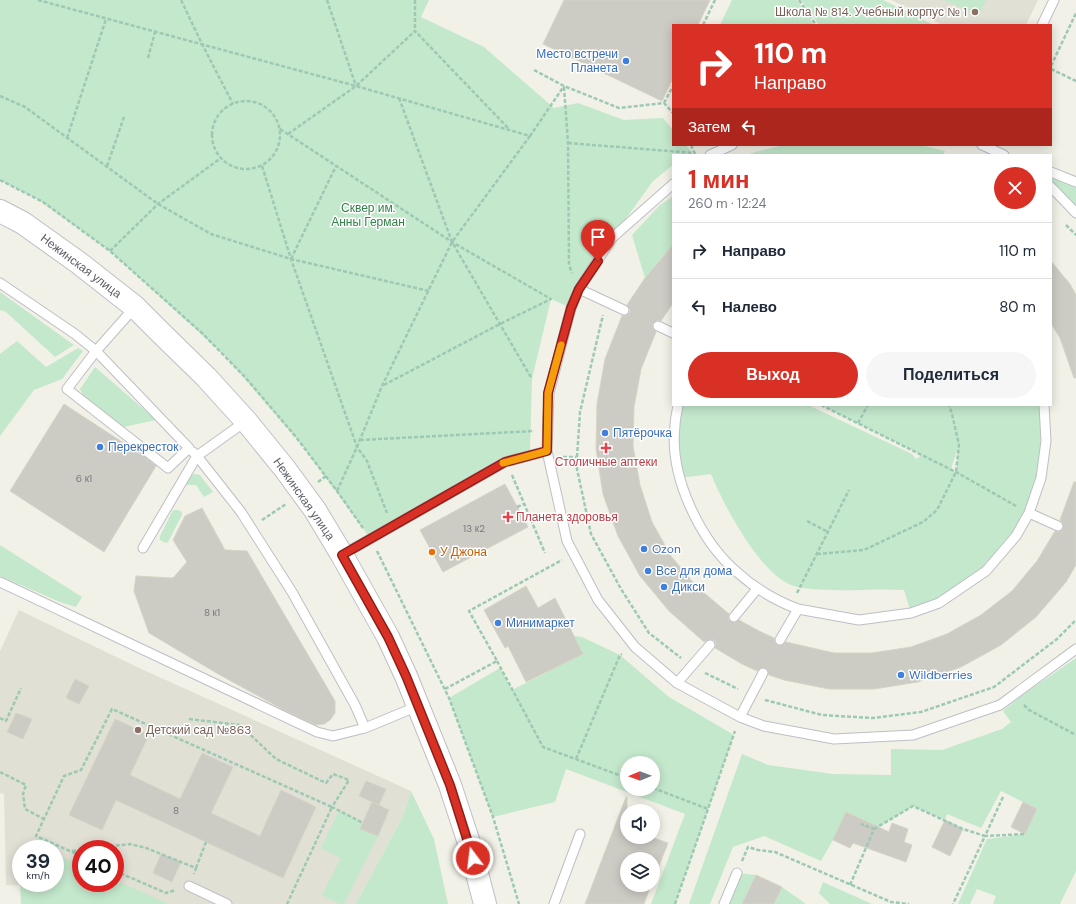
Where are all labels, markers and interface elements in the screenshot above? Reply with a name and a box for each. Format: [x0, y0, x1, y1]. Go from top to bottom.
place label: Школа № 814. Учебный корпус № 1 [775, 4, 967, 20]
marker: Школа № 814. Учебный корпус № 1 [970, 7, 980, 17]
text: 110 m [754, 35, 827, 72]
icon: right [688, 40, 740, 92]
place label: Место встречи Планета [536, 46, 618, 76]
marker: Место встречи Планета [621, 56, 631, 66]
text: Направо [754, 71, 826, 95]
icon: left [738, 116, 760, 138]
text: Затем [688, 117, 730, 137]
text: 1 мин [688, 164, 749, 195]
button: close [994, 167, 1036, 209]
text: 260 m · 12:24 [688, 195, 766, 212]
park label: Сквер им. Анны Герман [331, 200, 405, 230]
pin [581, 220, 615, 261]
icon: arrive [587, 226, 609, 248]
street label: Нежинская улица [37, 230, 125, 302]
icon: right [688, 240, 710, 262]
text: Направо [722, 241, 786, 261]
text: 110 m [999, 241, 1036, 261]
icon: left [688, 296, 710, 318]
text: Налево [722, 297, 777, 317]
text: 80 m [999, 297, 1036, 317]
button: Выход [688, 352, 858, 398]
button: Поделиться [866, 352, 1036, 398]
place label: Пятёрочка [613, 425, 672, 441]
marker: Пятёрочка [600, 428, 610, 438]
place label: Перекресток [108, 439, 179, 455]
marker: Перекресток [95, 442, 105, 452]
marker: Столичные аптеки [601, 443, 611, 453]
place label: Столичные аптеки [555, 454, 657, 470]
street label: Нежинская улица [270, 455, 339, 544]
house number: 6 к1 [76, 472, 92, 485]
place label: Планета здоровья [516, 509, 618, 525]
marker: Планета здоровья [503, 512, 513, 522]
house number: 13 к2 [463, 522, 485, 535]
place label: Ozon [652, 541, 681, 557]
place label: У Джона [440, 544, 487, 560]
marker: Ozon [639, 544, 649, 554]
marker: У Джона [427, 547, 437, 557]
place label: Все для дома [656, 563, 732, 579]
marker: Все для дома [643, 566, 653, 576]
place label: Дикси [672, 579, 705, 595]
marker: Дикси [659, 582, 669, 592]
house number: 8 к1 [204, 606, 220, 619]
place label: Минимаркет [506, 615, 575, 631]
marker: Минимаркет [493, 618, 503, 628]
place label: Wildberries [909, 667, 973, 683]
marker: Wildberries [896, 670, 906, 680]
place label: Детский сад №863 [146, 722, 251, 738]
marker: Детский сад №863 [133, 725, 143, 735]
north arrow [620, 756, 660, 796]
map controls [620, 756, 660, 892]
house number: 8 [173, 804, 179, 817]
button: sound [620, 804, 660, 844]
position arrow [452, 837, 494, 879]
speed limit sign: 40 [72, 840, 124, 892]
text: 39 [26, 848, 50, 874]
button: layers [620, 852, 660, 892]
text: km/h [26, 869, 50, 882]

